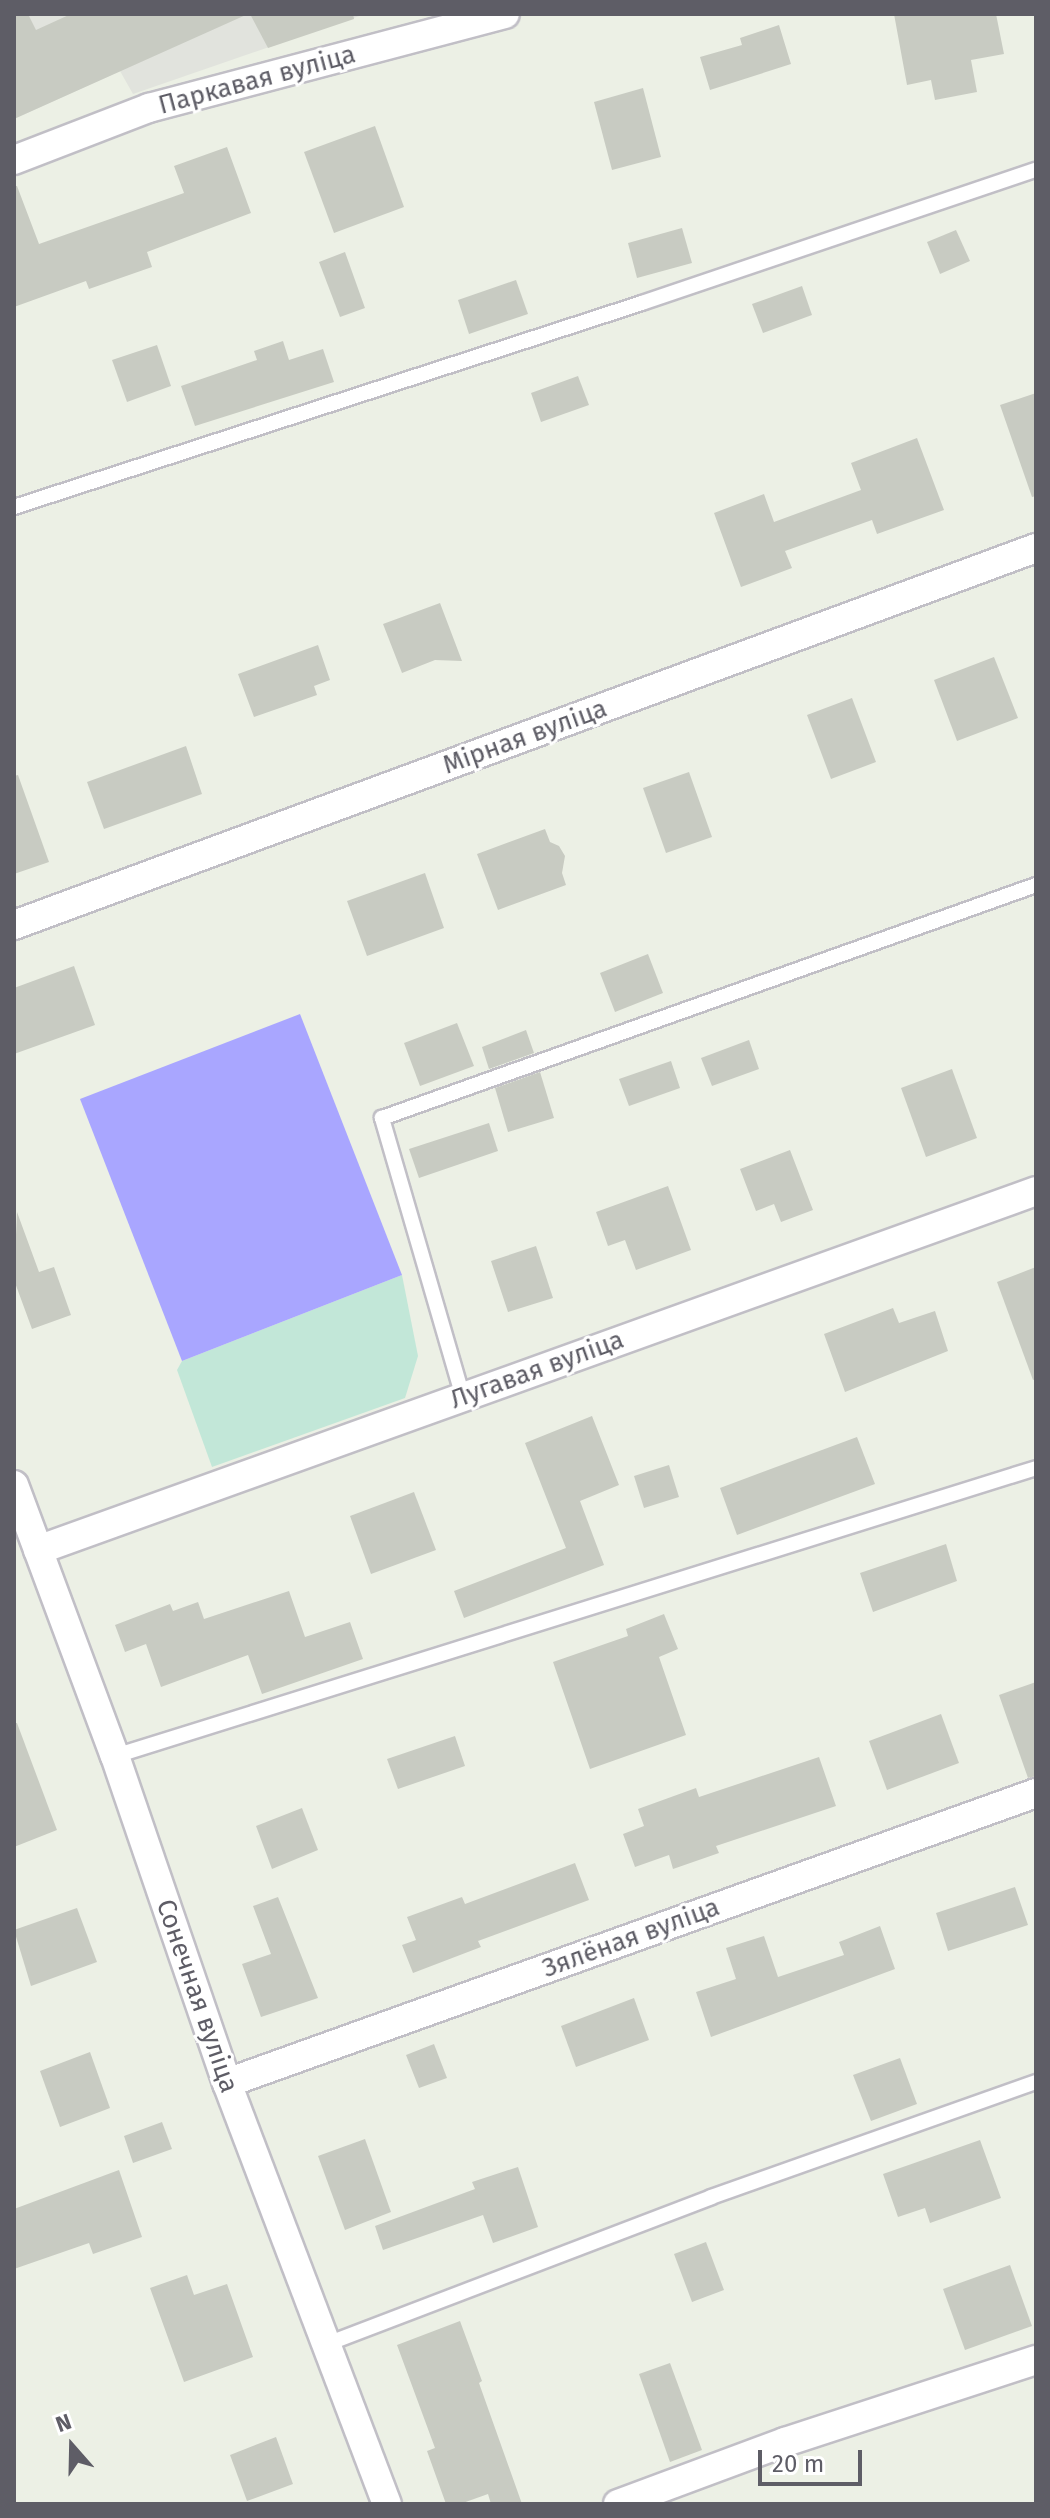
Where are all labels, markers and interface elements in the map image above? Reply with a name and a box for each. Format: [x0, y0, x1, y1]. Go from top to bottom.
street label: Паркавая вуліца [155, 39, 359, 121]
street label: Мірная вуліца [439, 693, 611, 781]
street label: Лугавая вуліца [446, 1324, 628, 1416]
street label: Зялёная вуліца [538, 1891, 724, 1985]
street label: Сонечная вуліца [149, 1895, 245, 2097]
north arrow [32, 2406, 112, 2486]
text: N [52, 2408, 75, 2438]
scale bar [762, 2434, 866, 2484]
text: 20 m [772, 2450, 824, 2478]

